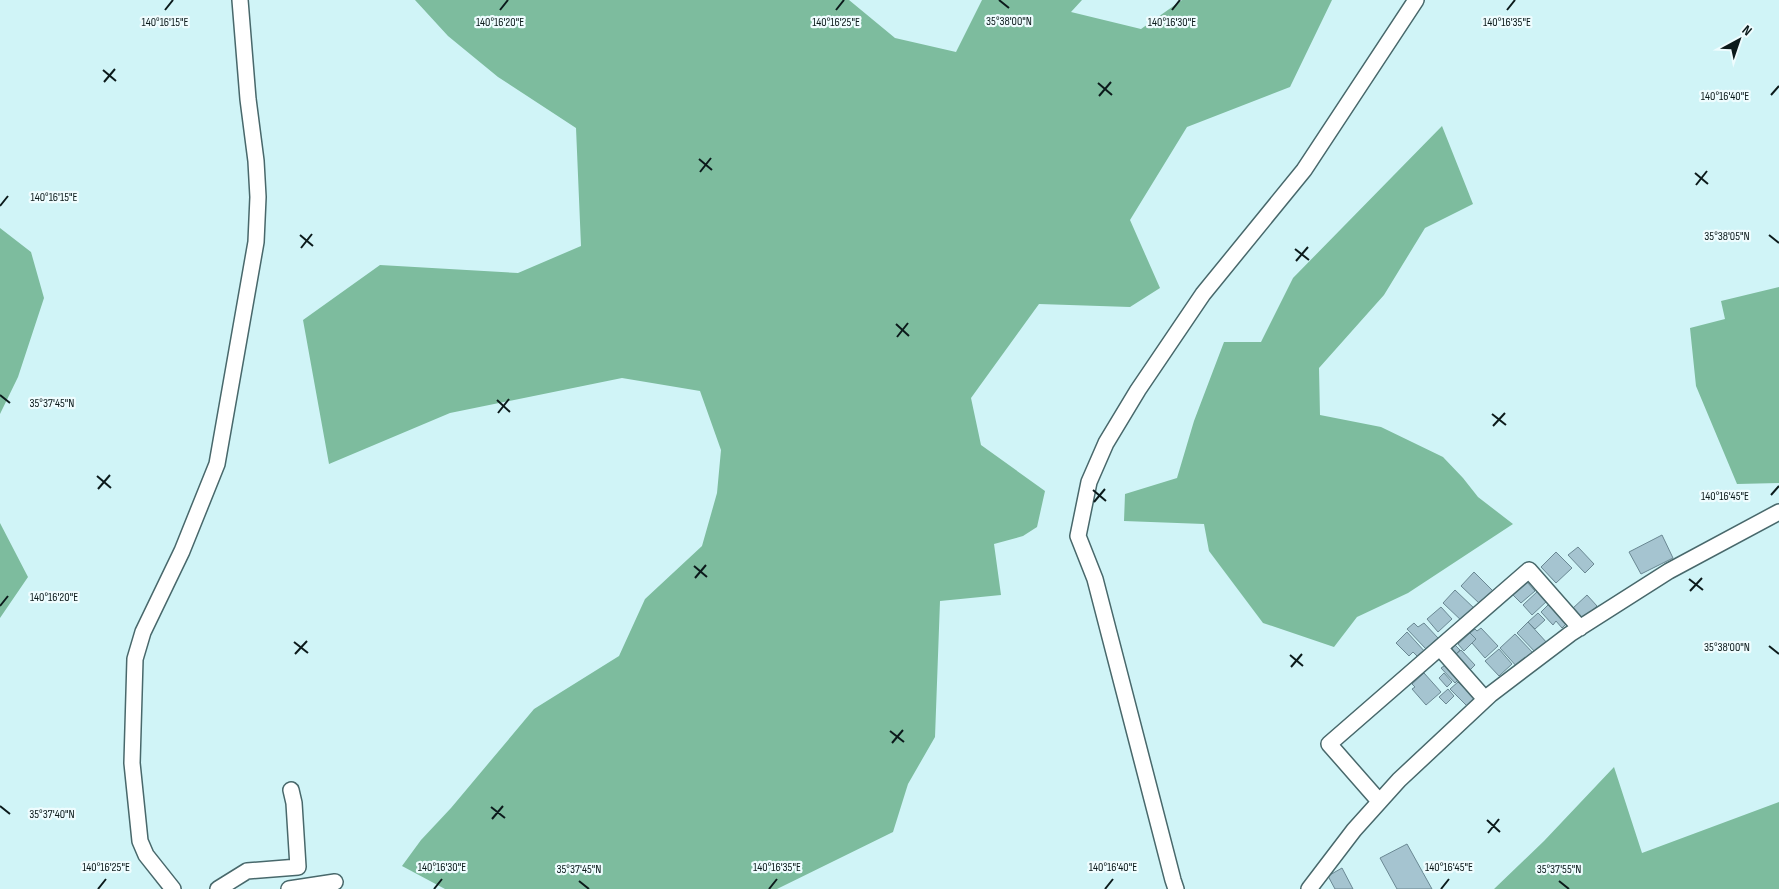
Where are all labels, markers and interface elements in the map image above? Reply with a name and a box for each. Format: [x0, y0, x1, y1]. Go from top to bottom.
text: 35°38'00"N [986, 14, 1032, 29]
text: 140°16'15"E [142, 15, 189, 30]
text: 140°16'20"E [476, 15, 524, 30]
text: 140°16'25"E [812, 15, 860, 30]
text: 140°16'30"E [1148, 15, 1196, 30]
text: 140°16'35"E [1483, 15, 1531, 30]
north arrow [1714, 15, 1764, 65]
text: N [1739, 22, 1755, 39]
text: 140°16'40"E [1701, 89, 1749, 104]
text: 140°16'15"E [31, 190, 78, 205]
text: 35°38'05"N [1704, 229, 1750, 244]
text: 35°37'45"N [30, 396, 74, 411]
text: 140°16'45"E [1701, 489, 1749, 504]
text: 140°16'20"E [30, 590, 78, 605]
text: 35°38'00"N [1704, 640, 1750, 655]
text: 35°37'40"N [29, 807, 75, 822]
text: 140°16'25"E [82, 860, 130, 875]
text: 140°16'30"E [418, 860, 466, 875]
text: 140°16'35"E [753, 860, 801, 875]
text: 140°16'40"E [1089, 860, 1137, 875]
text: 140°16'45"E [1425, 860, 1473, 875]
text: 35°37'45"N [557, 862, 601, 877]
text: 35°37'55"N [1537, 862, 1581, 877]

